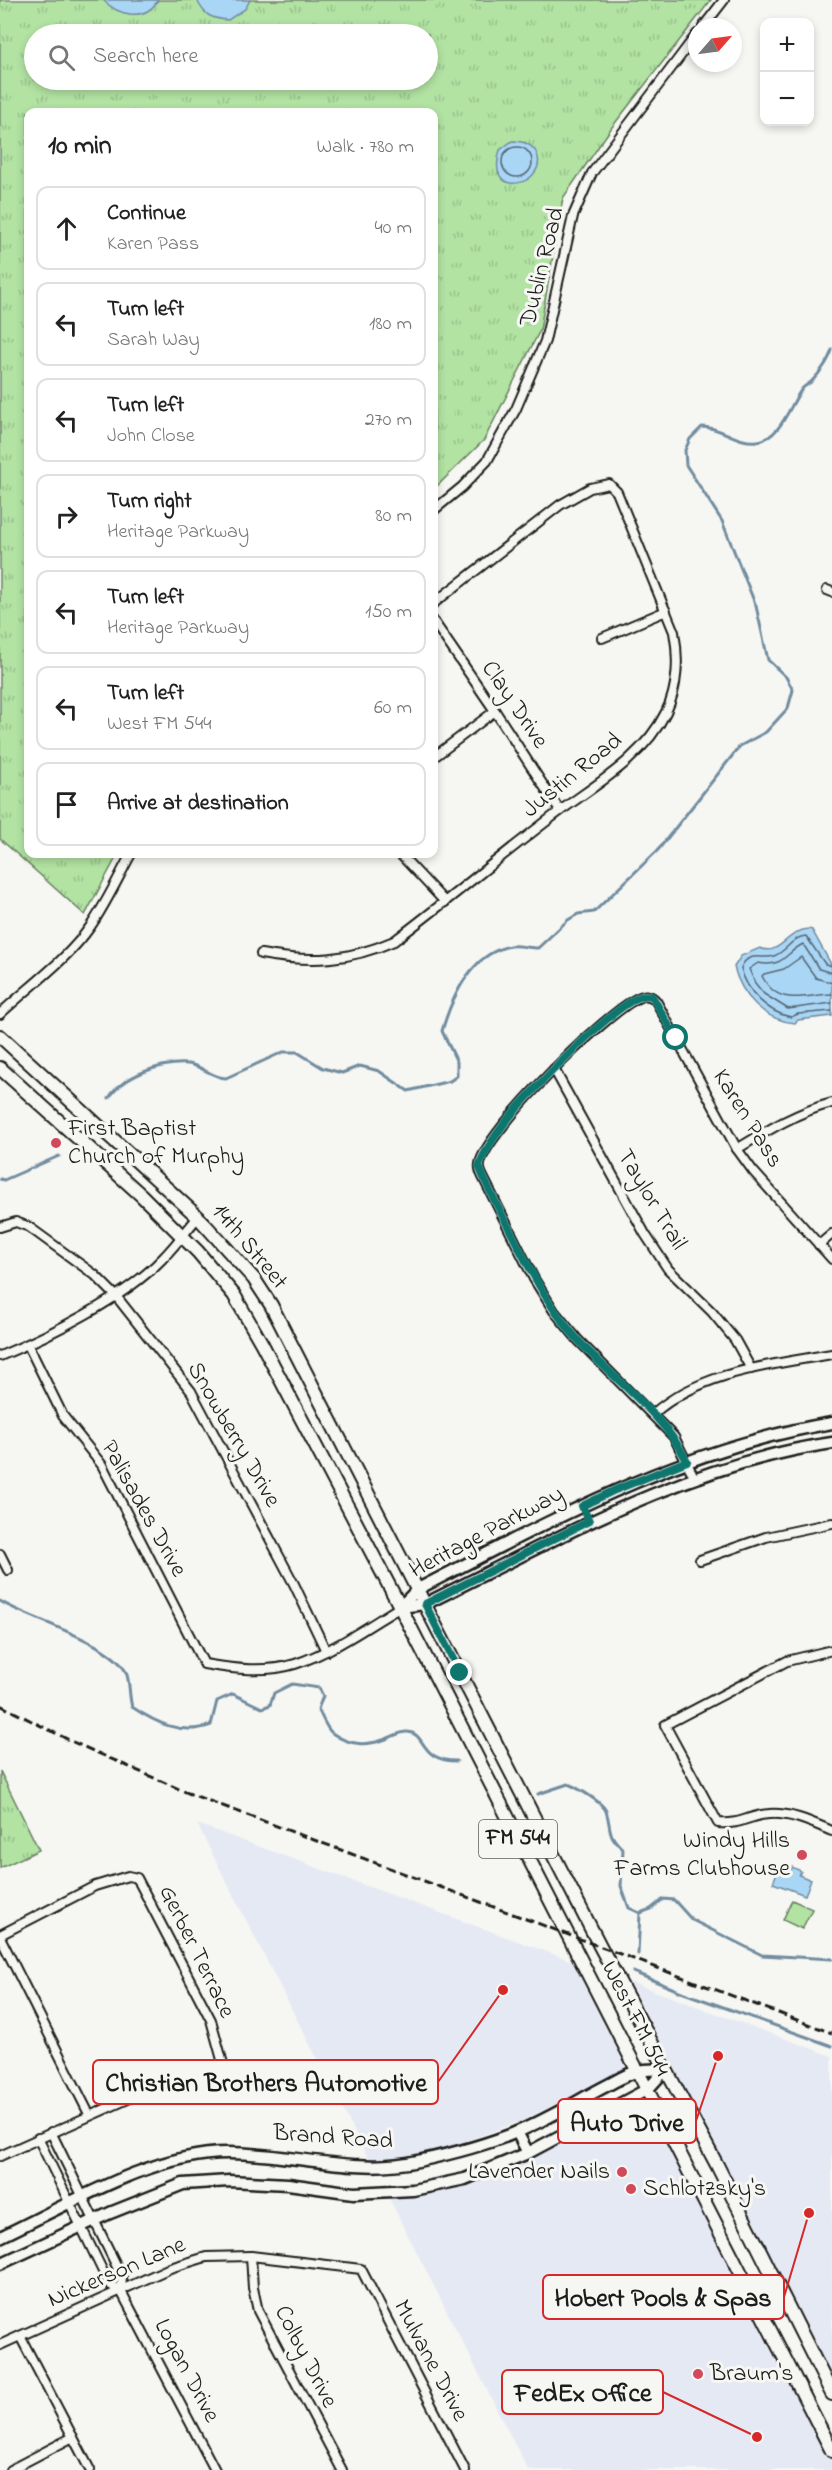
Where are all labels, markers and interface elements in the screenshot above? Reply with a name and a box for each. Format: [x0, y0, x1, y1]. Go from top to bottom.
north arrow [688, 18, 742, 72]
map controls [760, 18, 814, 126]
button: + [760, 18, 814, 72]
search box [24, 24, 438, 90]
icon: search [45, 41, 78, 74]
text: Search here [93, 41, 198, 73]
button: − [760, 72, 814, 126]
text: 10 min [48, 128, 112, 166]
text: Walk · 780 m [316, 133, 414, 162]
text: Continue [107, 198, 186, 230]
street label: Dublin Road [511, 203, 575, 331]
icon: ahead [50, 212, 83, 245]
text: 40 m [375, 214, 412, 243]
text: Karen Pass [107, 230, 199, 259]
text: Turn left [107, 294, 184, 326]
icon: left [50, 308, 83, 341]
text: 180 m [369, 310, 412, 339]
text: Sarah Way [107, 326, 200, 355]
text: Turn left [107, 390, 184, 422]
icon: left [50, 404, 83, 437]
text: 270 m [365, 406, 412, 435]
text: John Close [107, 422, 195, 451]
text: Turn right [107, 486, 192, 518]
icon: right [50, 500, 83, 533]
text: 80 m [375, 502, 412, 531]
text: Heritage Parkway [107, 518, 249, 547]
text: Turn left [107, 582, 184, 614]
icon: left [50, 596, 83, 629]
text: 150 m [365, 598, 412, 627]
text: Heritage Parkway [107, 614, 249, 643]
street label: Clay Drive [471, 654, 557, 757]
text: Turn left [107, 678, 184, 710]
icon: left [50, 692, 83, 725]
text: 60 m [374, 694, 412, 723]
text: West FM 544 [107, 710, 211, 739]
street label: Justin Road [515, 724, 631, 827]
icon: arrive [50, 788, 83, 821]
text: Arrive at destination [107, 788, 289, 820]
route start [662, 1024, 688, 1050]
street label: Karen Pass [703, 1063, 791, 1175]
place label: First Baptist Church of Murphy [67, 1112, 244, 1176]
marker: First Baptist Church of Murphy [49, 1136, 63, 1150]
street label: Taylor Trail [606, 1143, 695, 1258]
street label: 14th Street [202, 1196, 296, 1298]
street label: Snowberry Drive [176, 1356, 289, 1515]
street label: Palisades Drive [91, 1434, 195, 1584]
street label: Heritage Parkway [404, 1478, 571, 1589]
route end [446, 1659, 472, 1685]
road number: FM 544 [479, 1820, 557, 1858]
place label: Windy Hills Farms Clubhouse [613, 1824, 790, 1887]
marker: Windy Hills Farms Clubhouse [795, 1848, 809, 1862]
street label: Gerber Terrace [149, 1880, 243, 2025]
street label: West FM 544 [591, 1955, 679, 2083]
callout: Christian Brothers Automotive [93, 2060, 438, 2104]
text: Christian Brothers Automotive [105, 2066, 428, 2104]
callout: Auto Drive [558, 2099, 696, 2143]
text: Auto Drive [570, 2106, 685, 2144]
street label: Brand Road [271, 2116, 395, 2160]
place label: Lavender Nails [468, 2155, 610, 2190]
marker: Lavender Nails [615, 2165, 629, 2179]
place label: Schlotzsky's [643, 2172, 766, 2208]
marker: Schlotzsky's [624, 2182, 638, 2196]
street label: Nickerson Lane [43, 2228, 192, 2318]
callout: Hobert Pools & Spas [543, 2275, 784, 2319]
text: Hobert Pools & Spas [555, 2281, 771, 2319]
street label: Mulvane Drive [383, 2294, 477, 2428]
street label: Colby Drive [263, 2300, 346, 2415]
street label: Logan Drive [144, 2313, 228, 2429]
place label: Braum's [709, 2357, 794, 2392]
marker: Braum's [691, 2367, 705, 2381]
callout: FedEx Office [502, 2370, 663, 2414]
text: FedEx Office [512, 2376, 653, 2414]

